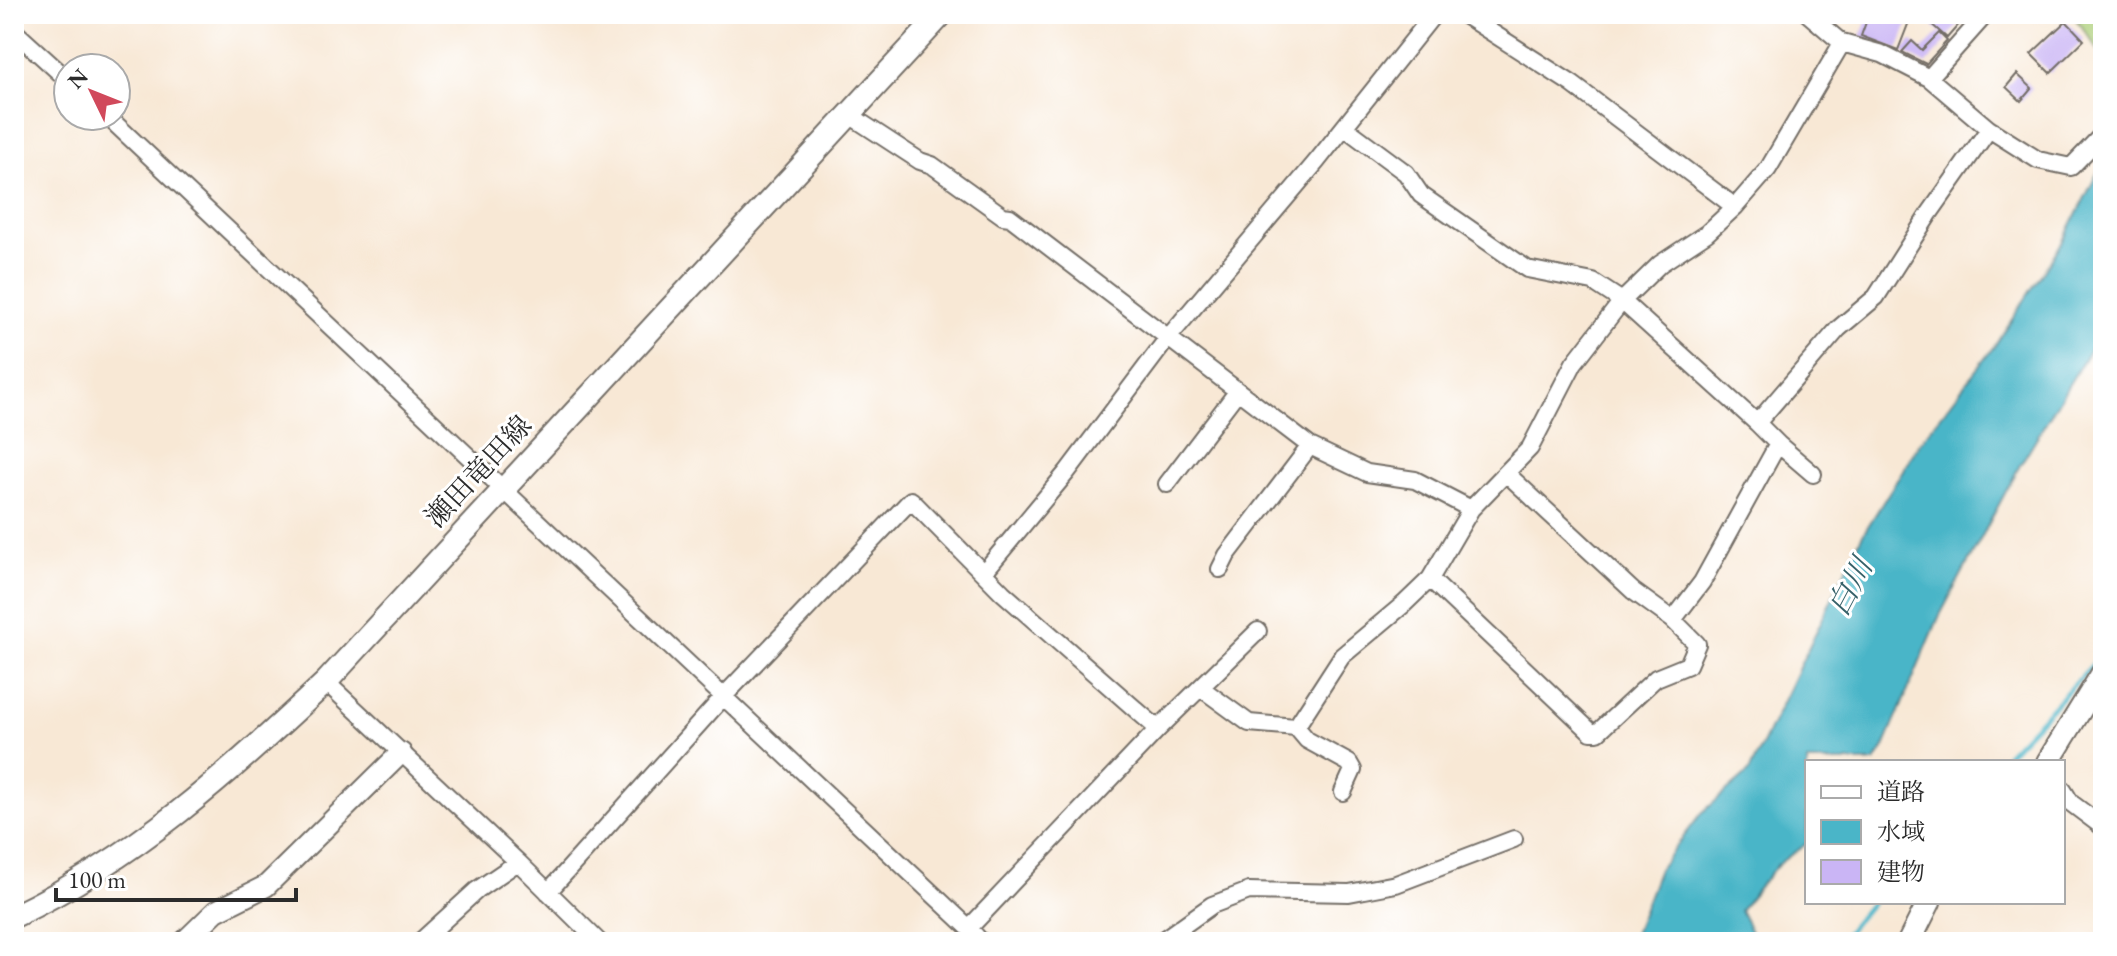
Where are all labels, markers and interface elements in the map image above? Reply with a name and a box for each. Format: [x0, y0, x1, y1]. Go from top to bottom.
north arrow [52, 52, 132, 132]
text: N [61, 62, 95, 95]
street label: 瀬田竜田線 [417, 408, 539, 534]
water label: 白川 [1818, 548, 1882, 622]
legend [1805, 760, 2065, 904]
text: 道路 [1877, 776, 1925, 807]
text: 水域 [1877, 816, 1925, 847]
scale bar [56, 852, 296, 902]
text: 建物 [1877, 856, 1925, 887]
text: 100 m [68, 864, 126, 895]

